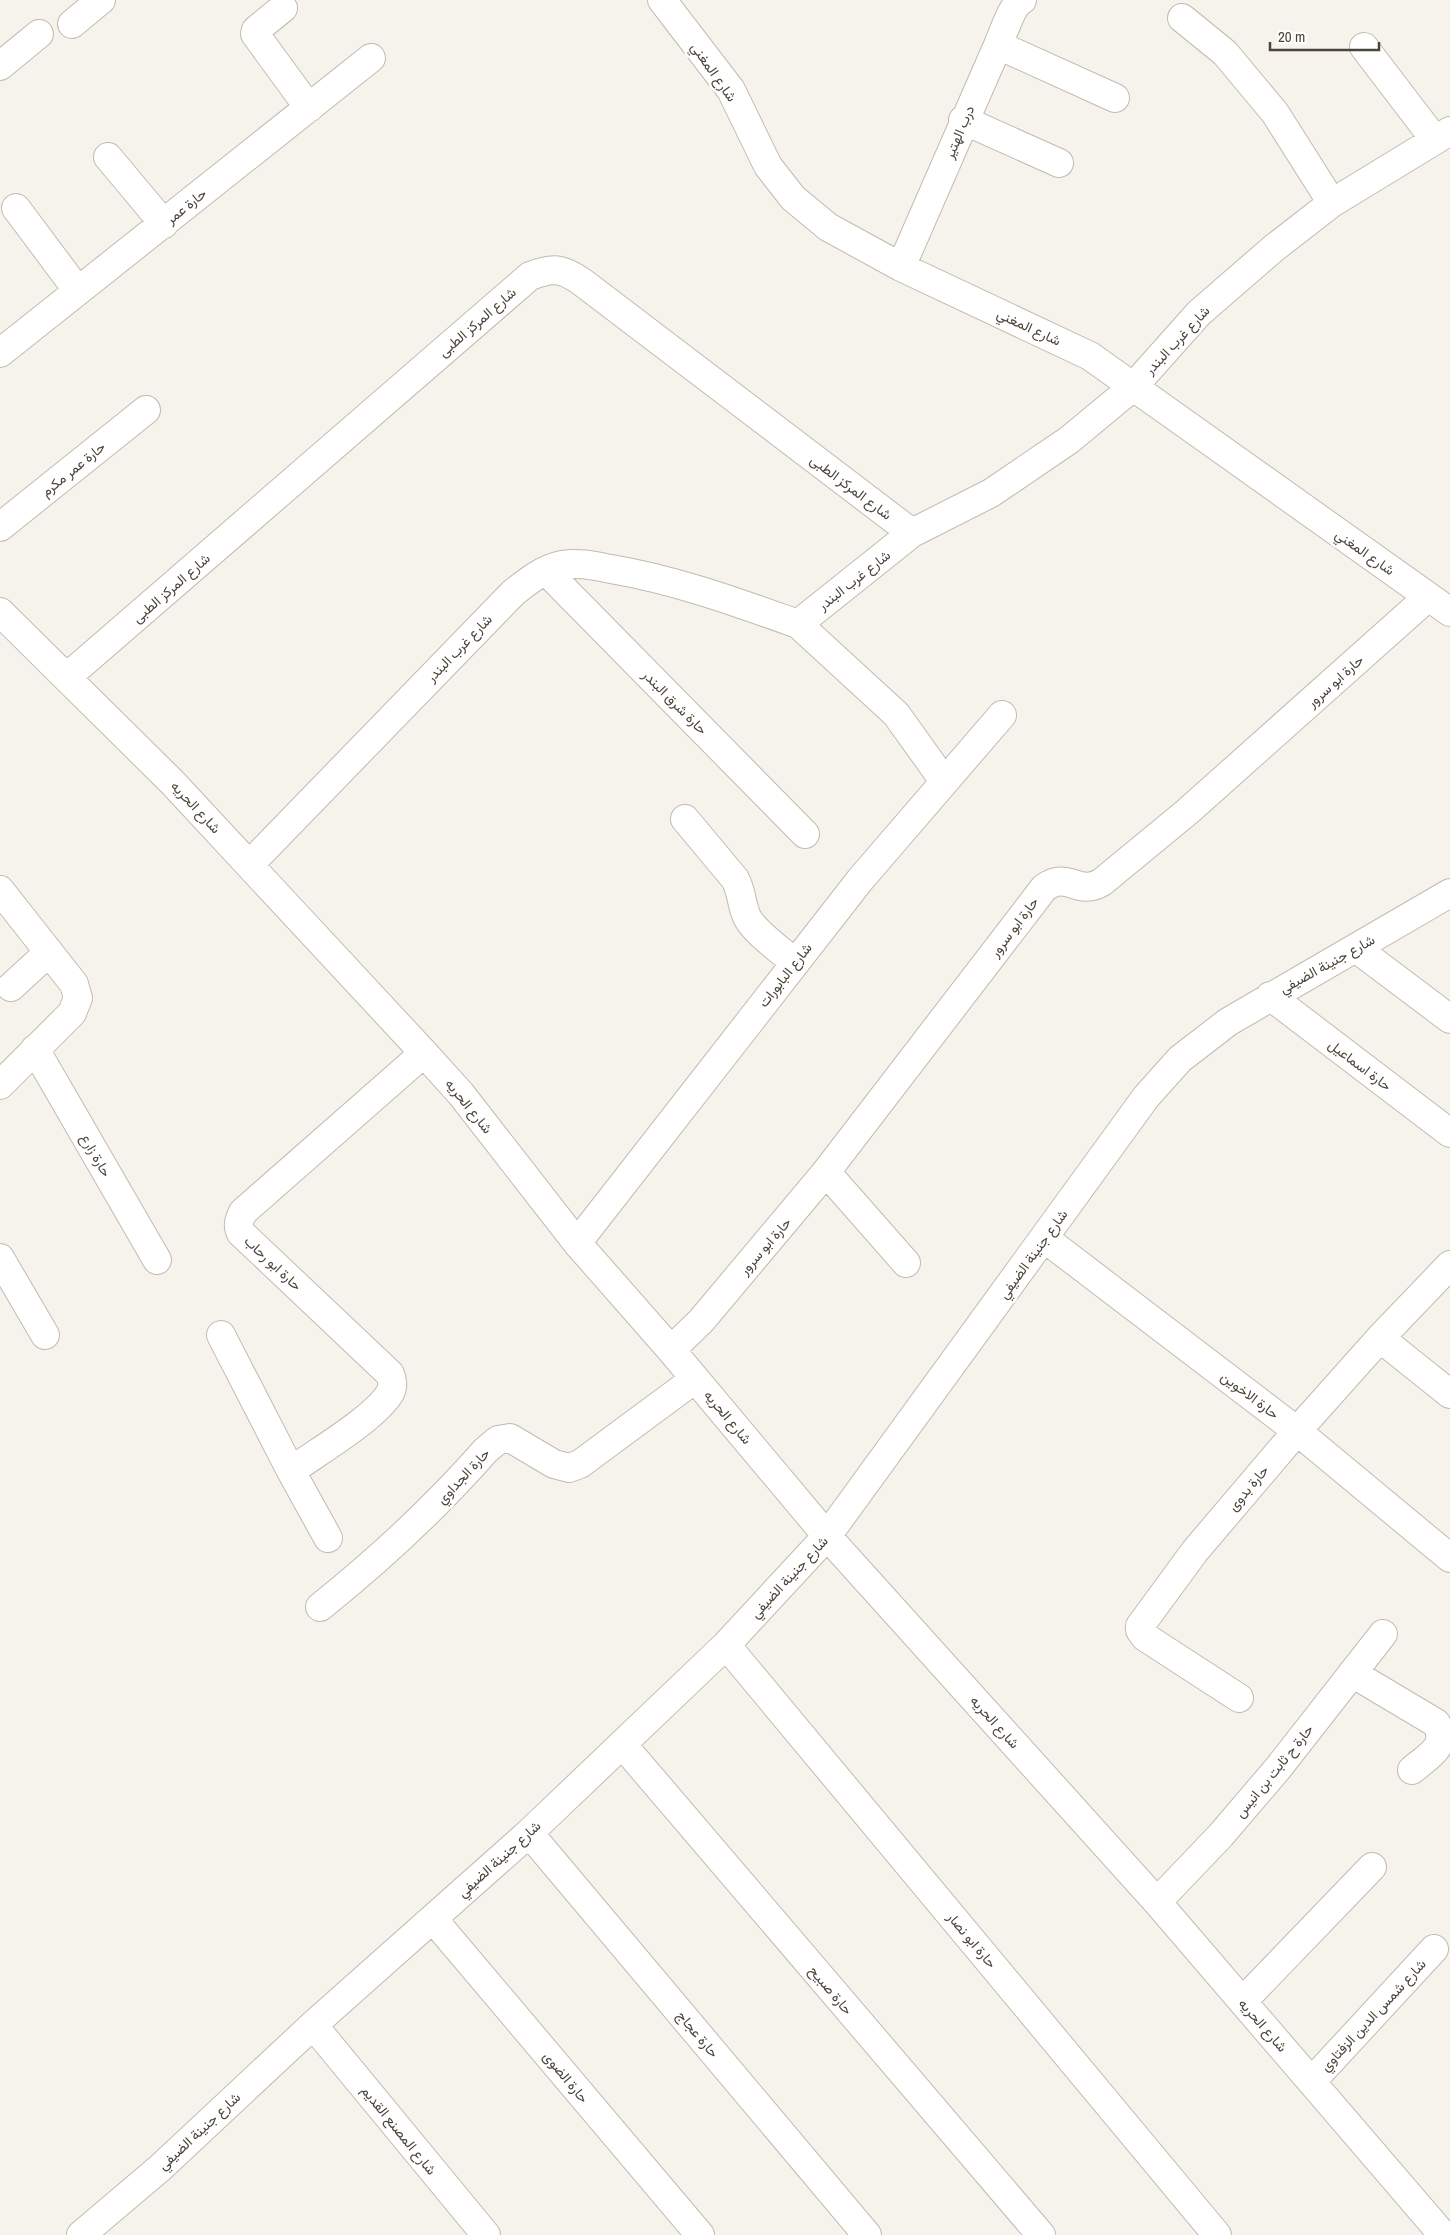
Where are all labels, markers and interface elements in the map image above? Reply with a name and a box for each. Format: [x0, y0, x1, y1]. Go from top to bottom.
scale bar [1270, 20, 1379, 52]
text: 20 m [1278, 26, 1305, 47]
street label: شارع المغني [685, 39, 741, 107]
street label: درب الهتير [939, 102, 978, 162]
street label: حارة عمر [161, 184, 210, 228]
street label: شارع المركز الطبى [434, 283, 521, 362]
street label: شارع غرب البندر [1140, 302, 1215, 380]
street label: شارع المغني [993, 304, 1064, 352]
street label: حارة عمر مكرم [37, 438, 109, 500]
street label: شارع المركز الطبى [805, 450, 895, 525]
street label: شارع المغني [1330, 525, 1398, 581]
street label: شارع غرب البندر [813, 546, 895, 616]
street label: شارع المركز الطبى [128, 549, 215, 628]
street label: شارع غرب البندر [421, 610, 497, 688]
street label: حارة ابو سرور [1302, 651, 1367, 712]
street label: حارة شرق البندر [638, 665, 711, 738]
street label: شارع الحريه [166, 777, 225, 838]
street label: حارة ابو سرور [985, 893, 1042, 961]
street label: شارع جنينة الضيفي [1276, 930, 1379, 1000]
street label: شارع البابورات [754, 939, 817, 1012]
street label: حارة اسماعيل [1325, 1035, 1395, 1095]
street label: شارع الحريه [440, 1075, 497, 1138]
street label: حارة زارع [75, 1130, 116, 1181]
street label: شارع جنينة الضيفي [995, 1206, 1074, 1304]
street label: حارة ابو سرور [734, 1213, 795, 1279]
street label: حارة ابو رحاب [240, 1232, 306, 1294]
street label: حارة الاخوين [1217, 1367, 1283, 1423]
street label: شارع الحريه [699, 1386, 756, 1449]
street label: حارة الجداوي [433, 1444, 496, 1510]
street label: حارة بدوى [1224, 1461, 1272, 1515]
street label: شارع جنينة الضيفي [746, 1532, 834, 1624]
street label: شارع الحريه [965, 1692, 1024, 1754]
street label: حارة ح ثابت بن انيس [1231, 1721, 1319, 1822]
street label: شارع جنينة الضيفي [454, 1817, 546, 1903]
street label: حارة ابو نصار [943, 1907, 1001, 1972]
street label: شارع شمس الدين الزفتاوي [1316, 1955, 1432, 2077]
street label: حارة صبيح [804, 1962, 857, 2019]
street label: شارع الحريه [1233, 1994, 1291, 2057]
street label: حارة عجاج [671, 2007, 723, 2063]
street label: حارة الضوى [539, 2048, 593, 2106]
street label: شارع المصنع القديم [356, 2082, 441, 2180]
street label: شارع جنينة الضيفي [154, 2088, 246, 2176]

